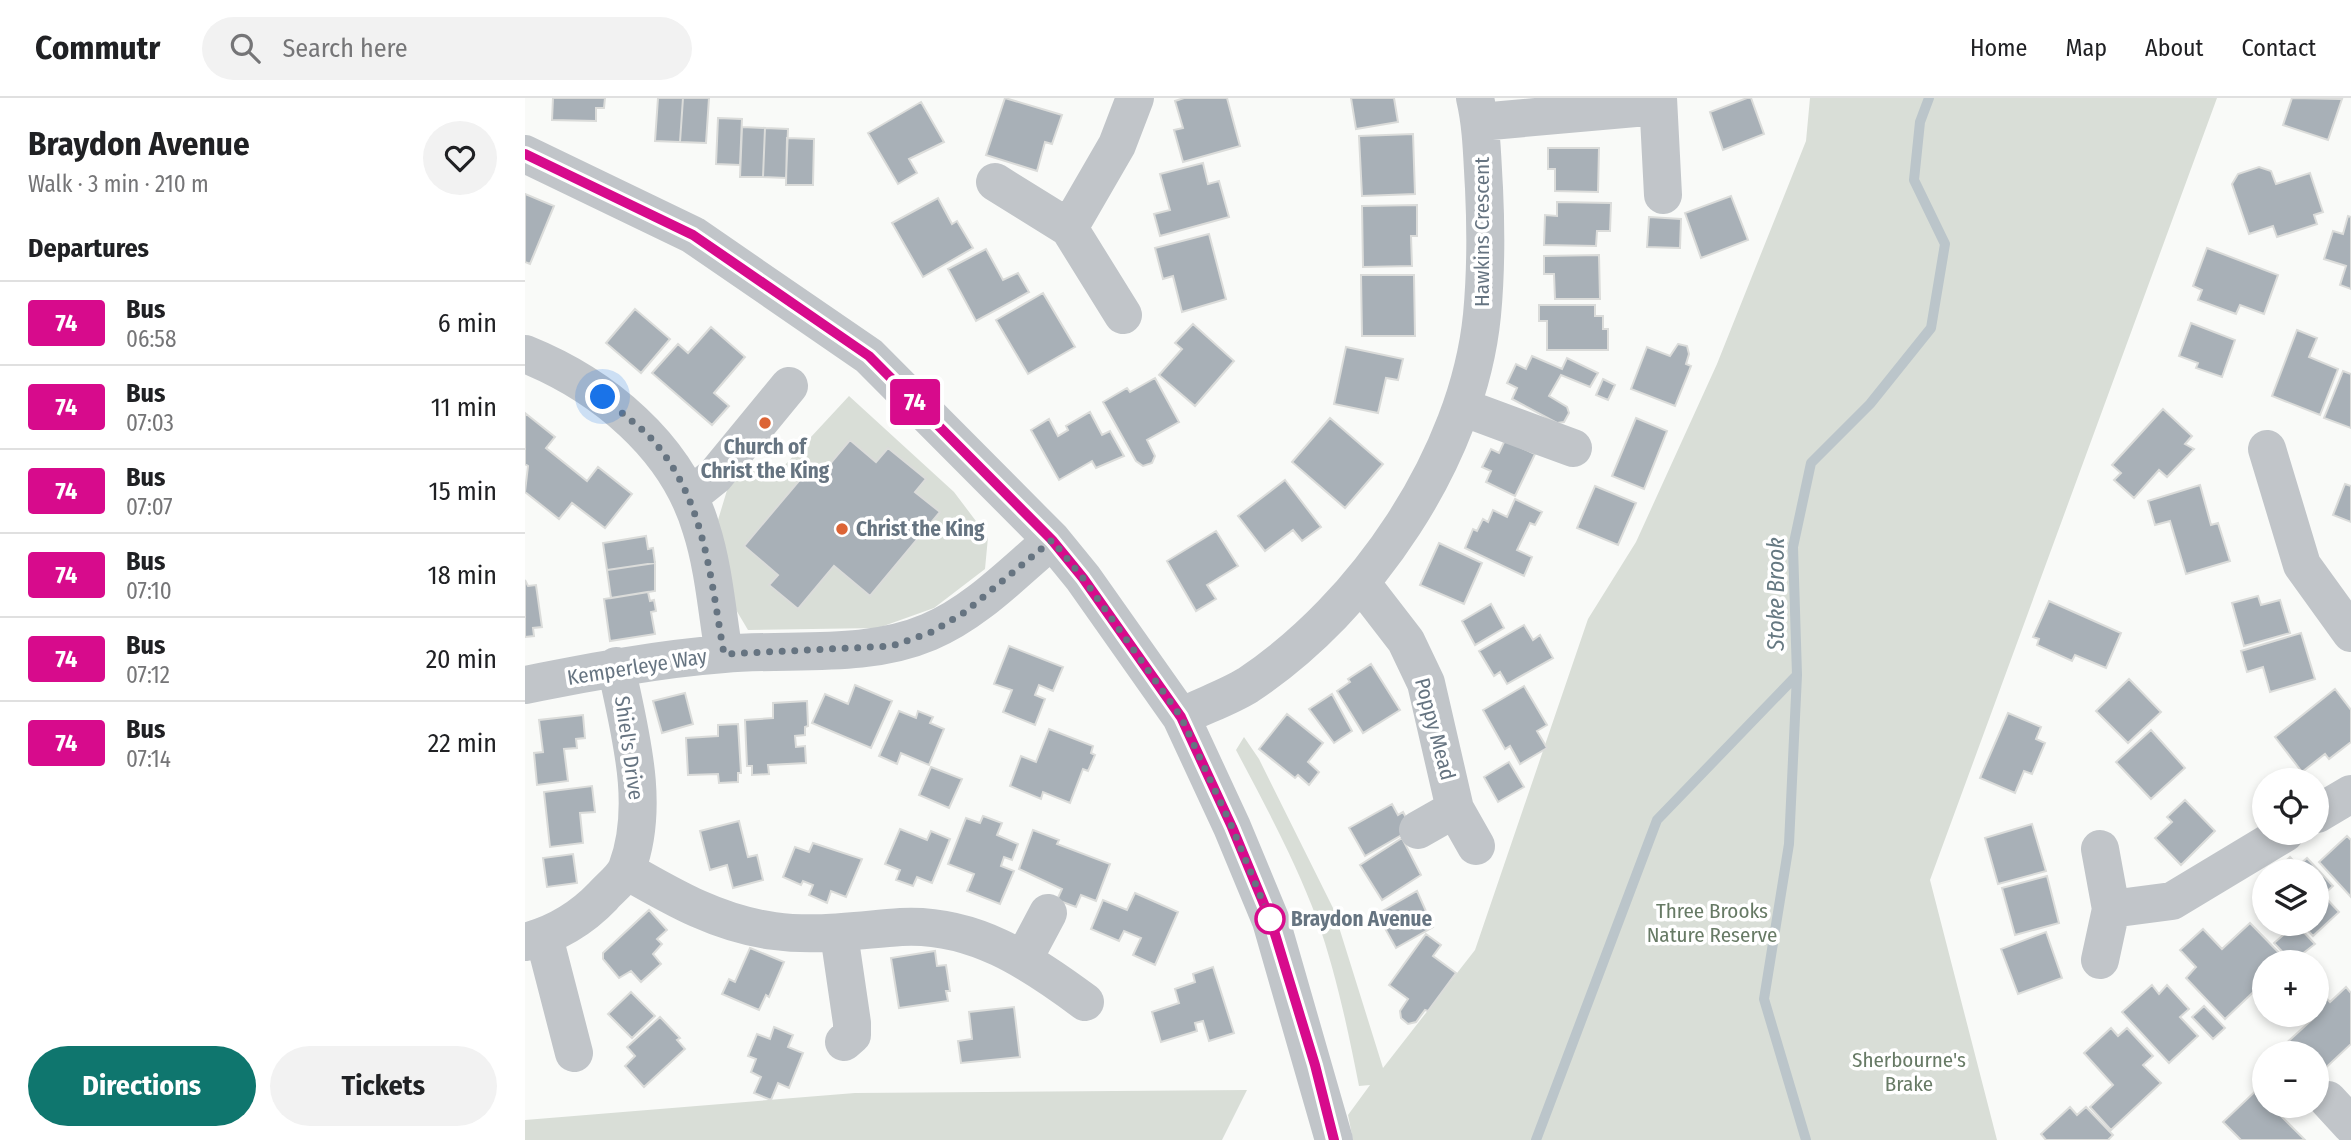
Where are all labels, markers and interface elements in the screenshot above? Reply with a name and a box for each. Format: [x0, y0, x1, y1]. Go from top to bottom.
search box [202, 17, 692, 80]
text: Commutr [35, 28, 160, 68]
icon: search [226, 29, 264, 67]
text: Search here [282, 33, 408, 64]
text: Home [1970, 34, 2027, 62]
text: Map [2065, 34, 2107, 62]
text: About [2145, 34, 2203, 62]
text: Contact [2241, 34, 2316, 62]
button: heart [423, 121, 497, 195]
text: Braydon Avenue [28, 124, 250, 164]
street label: Hawkins Crescent [1469, 157, 1495, 307]
text: Walk · 3 min · 210 m [28, 170, 209, 198]
text: Departures [28, 233, 149, 264]
text: Bus [126, 294, 165, 325]
text: 6 min [438, 308, 497, 339]
text: 74 [56, 309, 77, 337]
text: 06:58 [126, 325, 176, 353]
text: Bus [126, 378, 165, 409]
your location [585, 379, 620, 414]
line badge: 74 [883, 379, 947, 425]
text: 74 [904, 388, 926, 416]
text: 11 min [431, 392, 497, 423]
text: 74 [56, 393, 77, 421]
text: 07:03 [126, 409, 174, 437]
marker: Church of Christ the King [757, 415, 773, 431]
place label: Church of Christ the King [701, 434, 830, 484]
text: Bus [126, 462, 165, 493]
text: 15 min [429, 476, 497, 507]
text: 74 [56, 477, 77, 505]
text: 07:07 [126, 493, 173, 521]
place label: Christ the King [856, 516, 985, 542]
marker: Christ the King [834, 521, 850, 537]
water label: Stoke Brook [1762, 537, 1790, 652]
text: Bus [126, 546, 165, 577]
text: 18 min [428, 560, 497, 591]
text: 74 [56, 561, 77, 589]
text: 07:10 [126, 577, 172, 605]
text: Bus [126, 630, 165, 661]
street label: Kemperleye Way [565, 643, 709, 691]
text: 20 min [426, 644, 497, 675]
text: 74 [56, 645, 77, 673]
text: 07:12 [126, 661, 170, 689]
street label: Poppy Mead [1409, 675, 1461, 783]
street label: Shiel's Drive [609, 694, 649, 802]
text: Bus [126, 714, 165, 745]
text: 22 min [428, 728, 497, 759]
text: 74 [56, 729, 77, 757]
text: 07:14 [126, 745, 171, 773]
map controls [2252, 768, 2329, 1118]
button: locate [2252, 768, 2329, 845]
button: layers [2252, 859, 2329, 936]
park label: Three Brooks Nature Reserve [1647, 898, 1777, 948]
marker: Braydon Avenue [1255, 904, 1285, 934]
place label: Braydon Avenue [1291, 906, 1432, 932]
button: + [2252, 950, 2329, 1027]
button: − [2252, 1041, 2329, 1118]
button: Directions [28, 1046, 256, 1126]
button: Tickets [270, 1046, 497, 1126]
park label: Sherbourne's Brake [1852, 1047, 1966, 1097]

